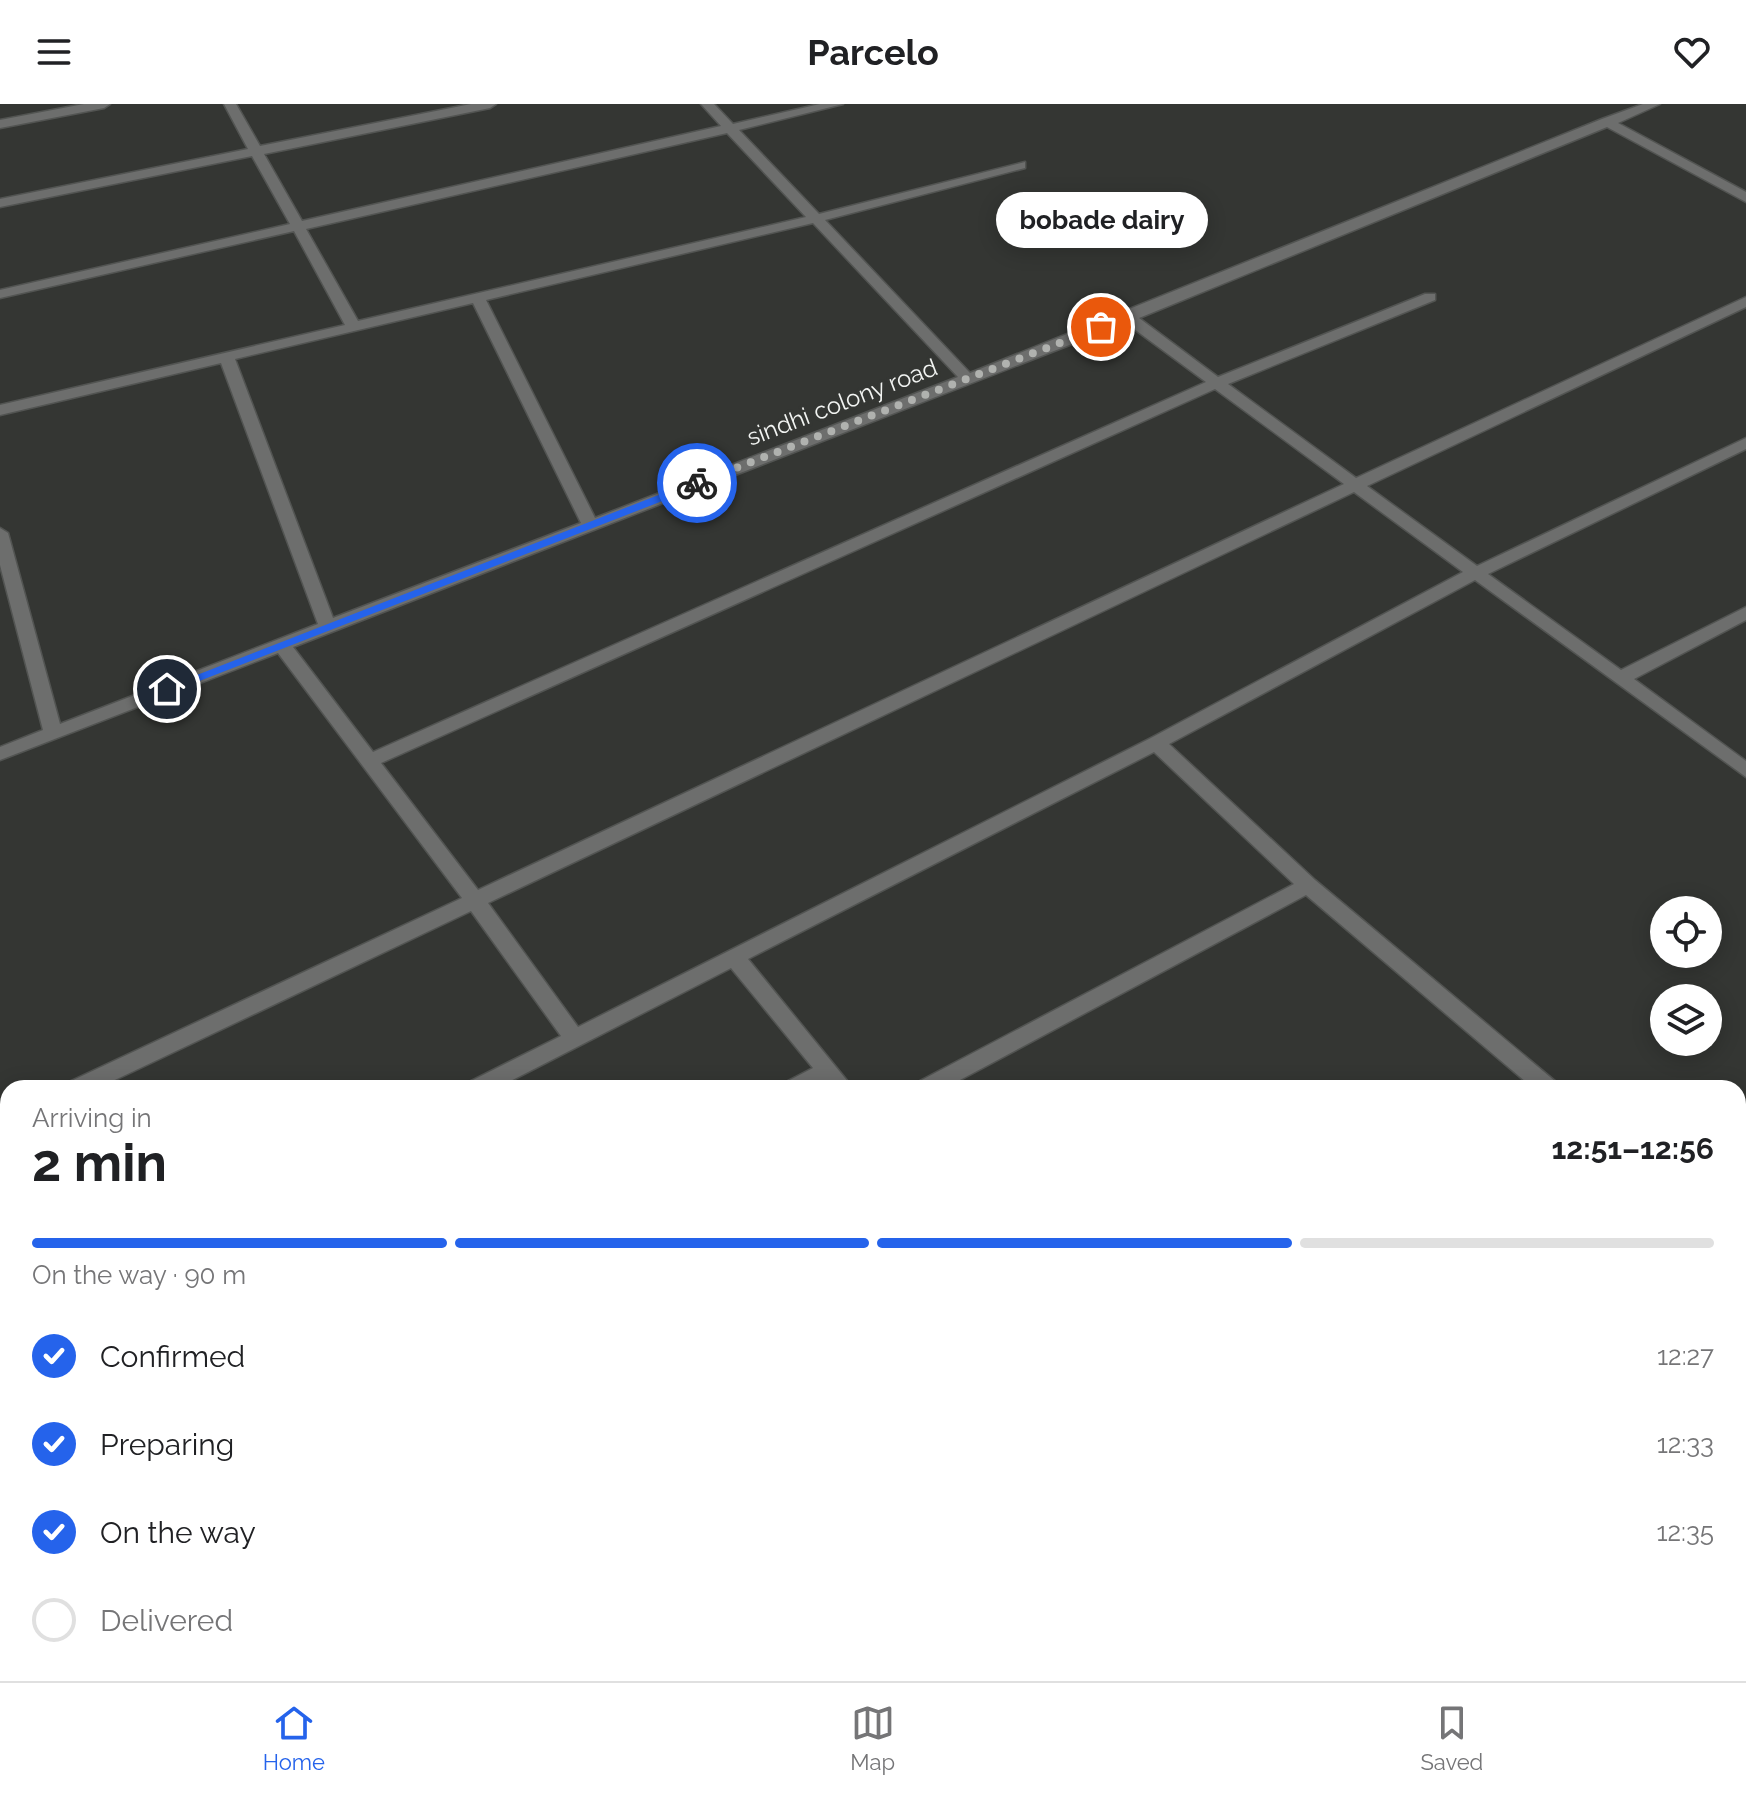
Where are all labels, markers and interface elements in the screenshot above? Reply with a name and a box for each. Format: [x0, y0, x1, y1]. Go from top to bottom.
icon: menu [32, 30, 76, 74]
icon: heart [1670, 30, 1714, 74]
text: Parcelo [807, 31, 939, 73]
callout: bobade dairy [995, 191, 1207, 247]
text: bobade dairy [1020, 205, 1184, 235]
pin [1067, 293, 1135, 361]
icon: bag [1079, 305, 1123, 349]
street label: sindhi colony road [743, 352, 941, 452]
courier [657, 443, 737, 523]
icon: bike [675, 461, 719, 505]
pin [133, 655, 201, 723]
icon: home [145, 667, 189, 711]
map controls [1650, 896, 1722, 1056]
button: locate [1650, 896, 1722, 968]
button: layers [1650, 984, 1722, 1056]
text: Arriving in [32, 1103, 152, 1133]
text: 12:51–12:56 [1552, 1131, 1714, 1166]
text: 2 min [32, 1132, 167, 1193]
text: On the way · 90 m [32, 1260, 246, 1290]
icon: check [32, 1334, 76, 1378]
text: Confirmed [100, 1339, 245, 1374]
text: 12:27 [1657, 1341, 1714, 1371]
icon: check [32, 1422, 76, 1466]
text: Preparing [100, 1427, 234, 1462]
text: 12:33 [1657, 1429, 1714, 1459]
icon: check [32, 1510, 76, 1554]
text: On the way [100, 1515, 256, 1550]
text: 12:35 [1656, 1517, 1714, 1547]
text: Delivered [100, 1603, 233, 1638]
tab: Home [263, 1701, 325, 1775]
tab: Map [850, 1701, 895, 1775]
tab: Saved [1420, 1701, 1483, 1775]

